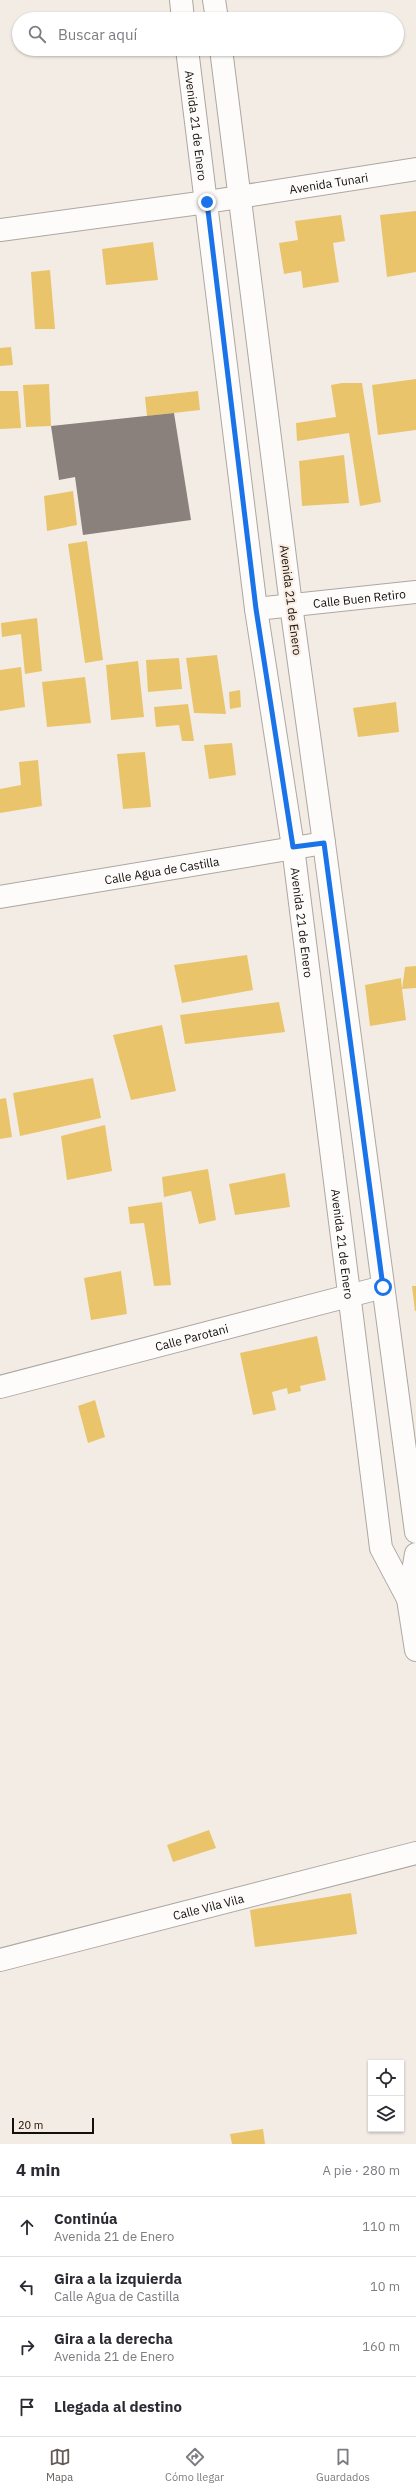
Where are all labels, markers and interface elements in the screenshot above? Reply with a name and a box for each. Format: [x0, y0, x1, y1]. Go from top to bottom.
search box [12, 12, 404, 56]
icon: search [26, 23, 48, 45]
text: Buscar aquí [58, 25, 137, 44]
street label: Avenida 21 de Enero [182, 69, 211, 182]
street label: Avenida Tunari [288, 169, 369, 196]
route end [198, 193, 216, 211]
street label: Avenida 21 de Enero [277, 544, 305, 656]
street label: Calle Buen Retiro [312, 586, 407, 610]
street label: Calle Agua de Castilla [103, 853, 221, 887]
street label: Avenida 21 de Enero [288, 866, 317, 979]
street label: Avenida 21 de Enero [328, 1188, 357, 1300]
route start [374, 1278, 392, 1296]
street label: Calle Parotani [153, 1320, 230, 1354]
street label: Calle Vila Vila [171, 1890, 246, 1923]
map controls [368, 2060, 404, 2132]
button: locate [368, 2060, 404, 2096]
button: layers [368, 2096, 404, 2132]
scale bar [12, 2116, 94, 2135]
text: 20 m [18, 2118, 43, 2132]
text: 4 min [16, 2159, 60, 2181]
text: A pie · 280 m [322, 2162, 400, 2179]
text: Continúa [54, 2209, 118, 2228]
icon: ahead [16, 2216, 38, 2238]
text: 110 m [362, 2218, 400, 2235]
text: Avenida 21 de Enero [54, 2228, 174, 2245]
text: Gira a la izquierda [54, 2269, 182, 2288]
icon: left [16, 2276, 38, 2298]
text: 10 m [370, 2278, 400, 2295]
text: Calle Agua de Castilla [54, 2288, 180, 2305]
text: Gira a la derecha [54, 2329, 173, 2348]
icon: right [16, 2336, 38, 2358]
text: 160 m [362, 2338, 400, 2355]
text: Avenida 21 de Enero [54, 2348, 174, 2365]
icon: arrive [16, 2396, 38, 2418]
text: Llegada al destino [54, 2397, 182, 2416]
tab: Mapa [46, 2446, 73, 2484]
tab: Cómo llegar [165, 2446, 224, 2484]
tab: Guardados [316, 2446, 370, 2484]

